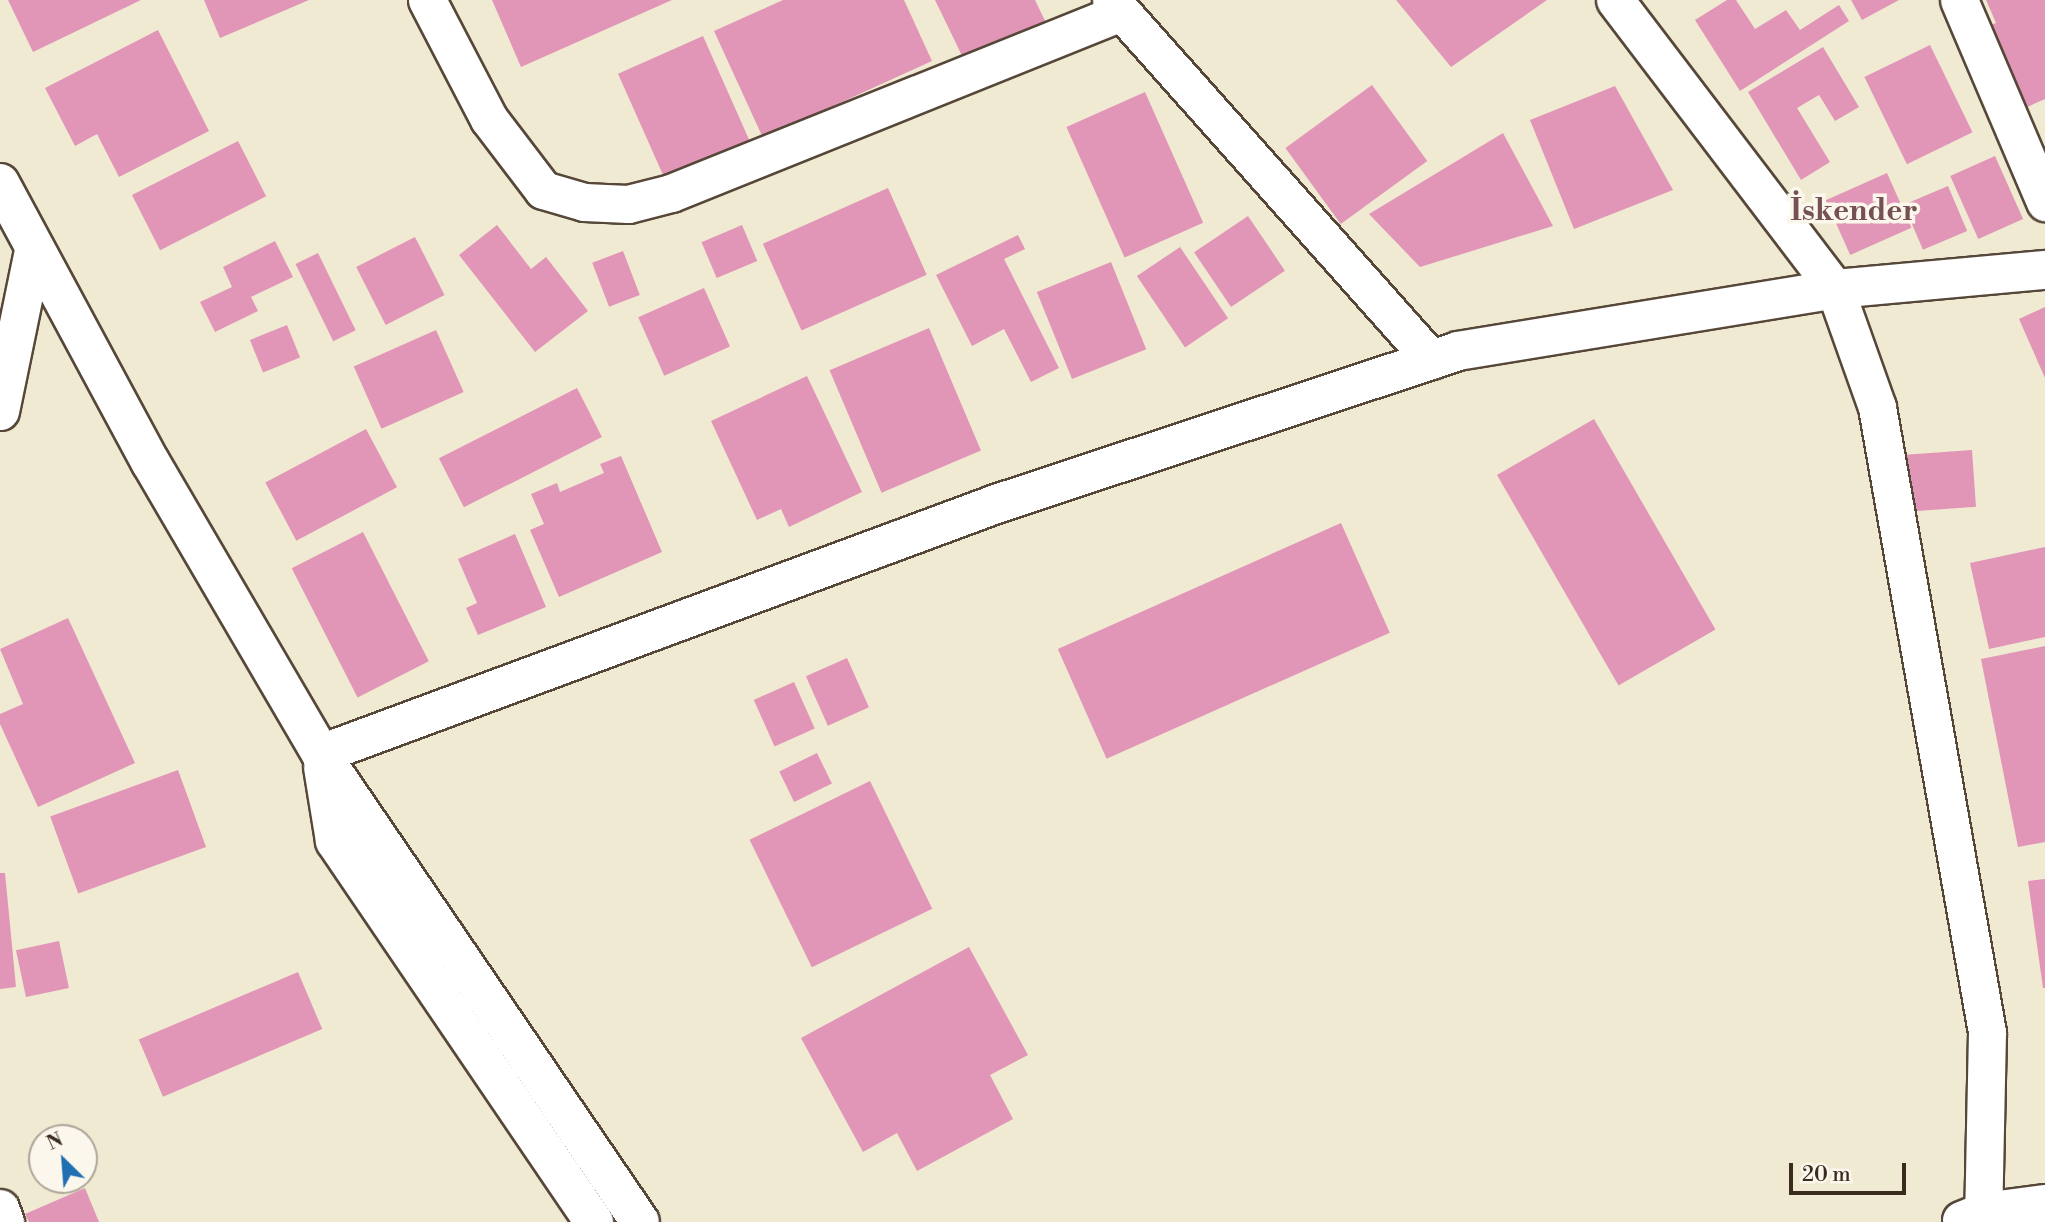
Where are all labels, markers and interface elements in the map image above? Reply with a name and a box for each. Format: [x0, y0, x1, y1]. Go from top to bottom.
district label: İskender [1790, 193, 1918, 229]
north arrow [28, 1124, 98, 1194]
text: N [43, 1128, 67, 1156]
scale bar [1793, 1148, 1910, 1192]
text: 20 m [1802, 1162, 1851, 1188]

